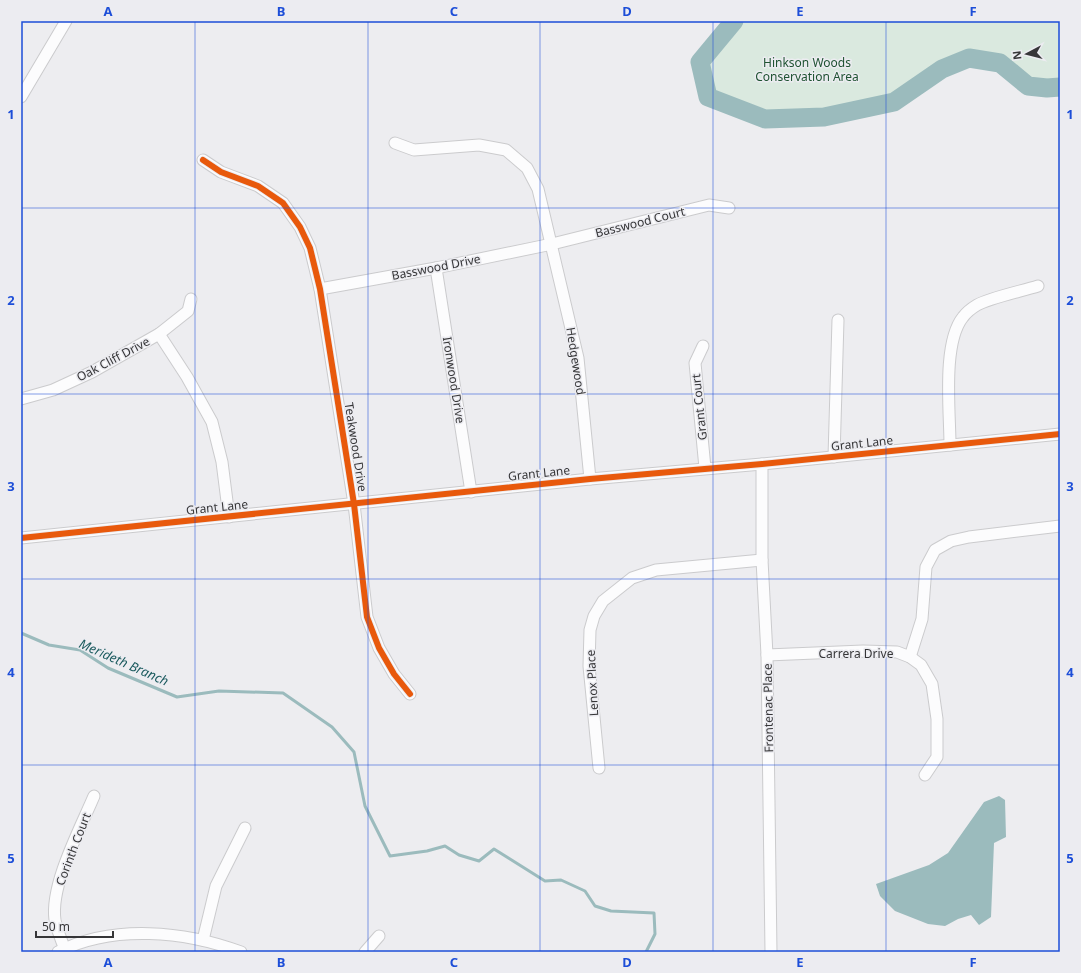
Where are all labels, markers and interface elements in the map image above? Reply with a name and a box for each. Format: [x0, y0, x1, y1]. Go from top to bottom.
text: A [104, 2, 113, 20]
text: B [277, 2, 285, 20]
text: C [450, 2, 458, 20]
text: D [622, 2, 632, 20]
text: E [796, 2, 804, 20]
text: F [969, 2, 977, 20]
north arrow [1007, 34, 1047, 74]
text: N [1009, 50, 1025, 61]
park label: Hinkson Woods Conservation Area [755, 54, 859, 85]
text: 1 [7, 105, 15, 123]
text: 1 [1066, 105, 1074, 123]
street label: Basswood Court [593, 202, 687, 241]
street label: Basswood Drive [390, 250, 482, 284]
text: 2 [7, 291, 15, 309]
text: 2 [1066, 291, 1074, 309]
street label: Hedgewood [562, 326, 590, 396]
street label: Oak Cliff Drive [73, 333, 153, 385]
street label: Ironwood Drive [439, 335, 469, 425]
street label: Grant Court [687, 372, 711, 441]
street label: Teakwood Drive [341, 401, 371, 493]
street label: Grant Lane [830, 431, 894, 455]
street label: Grant Lane [507, 461, 571, 485]
text: 3 [7, 477, 15, 495]
text: 3 [1066, 477, 1074, 495]
street label: Grant Lane [185, 495, 249, 519]
water label: Merideth Branch [76, 634, 172, 690]
street label: Carrera Drive [818, 645, 894, 662]
street label: Lenox Place [582, 649, 602, 717]
text: 4 [7, 663, 15, 681]
street label: Frontenac Place [759, 663, 777, 753]
text: 4 [1066, 663, 1074, 681]
street label: Corinth Court [51, 810, 95, 888]
text: 5 [7, 849, 15, 867]
text: 5 [1066, 849, 1074, 867]
scale bar [36, 913, 113, 939]
text: 50 m [42, 918, 70, 935]
text: A [104, 953, 113, 971]
text: B [277, 953, 285, 971]
text: C [450, 953, 458, 971]
text: D [622, 953, 632, 971]
text: E [796, 953, 804, 971]
text: F [969, 953, 977, 971]

